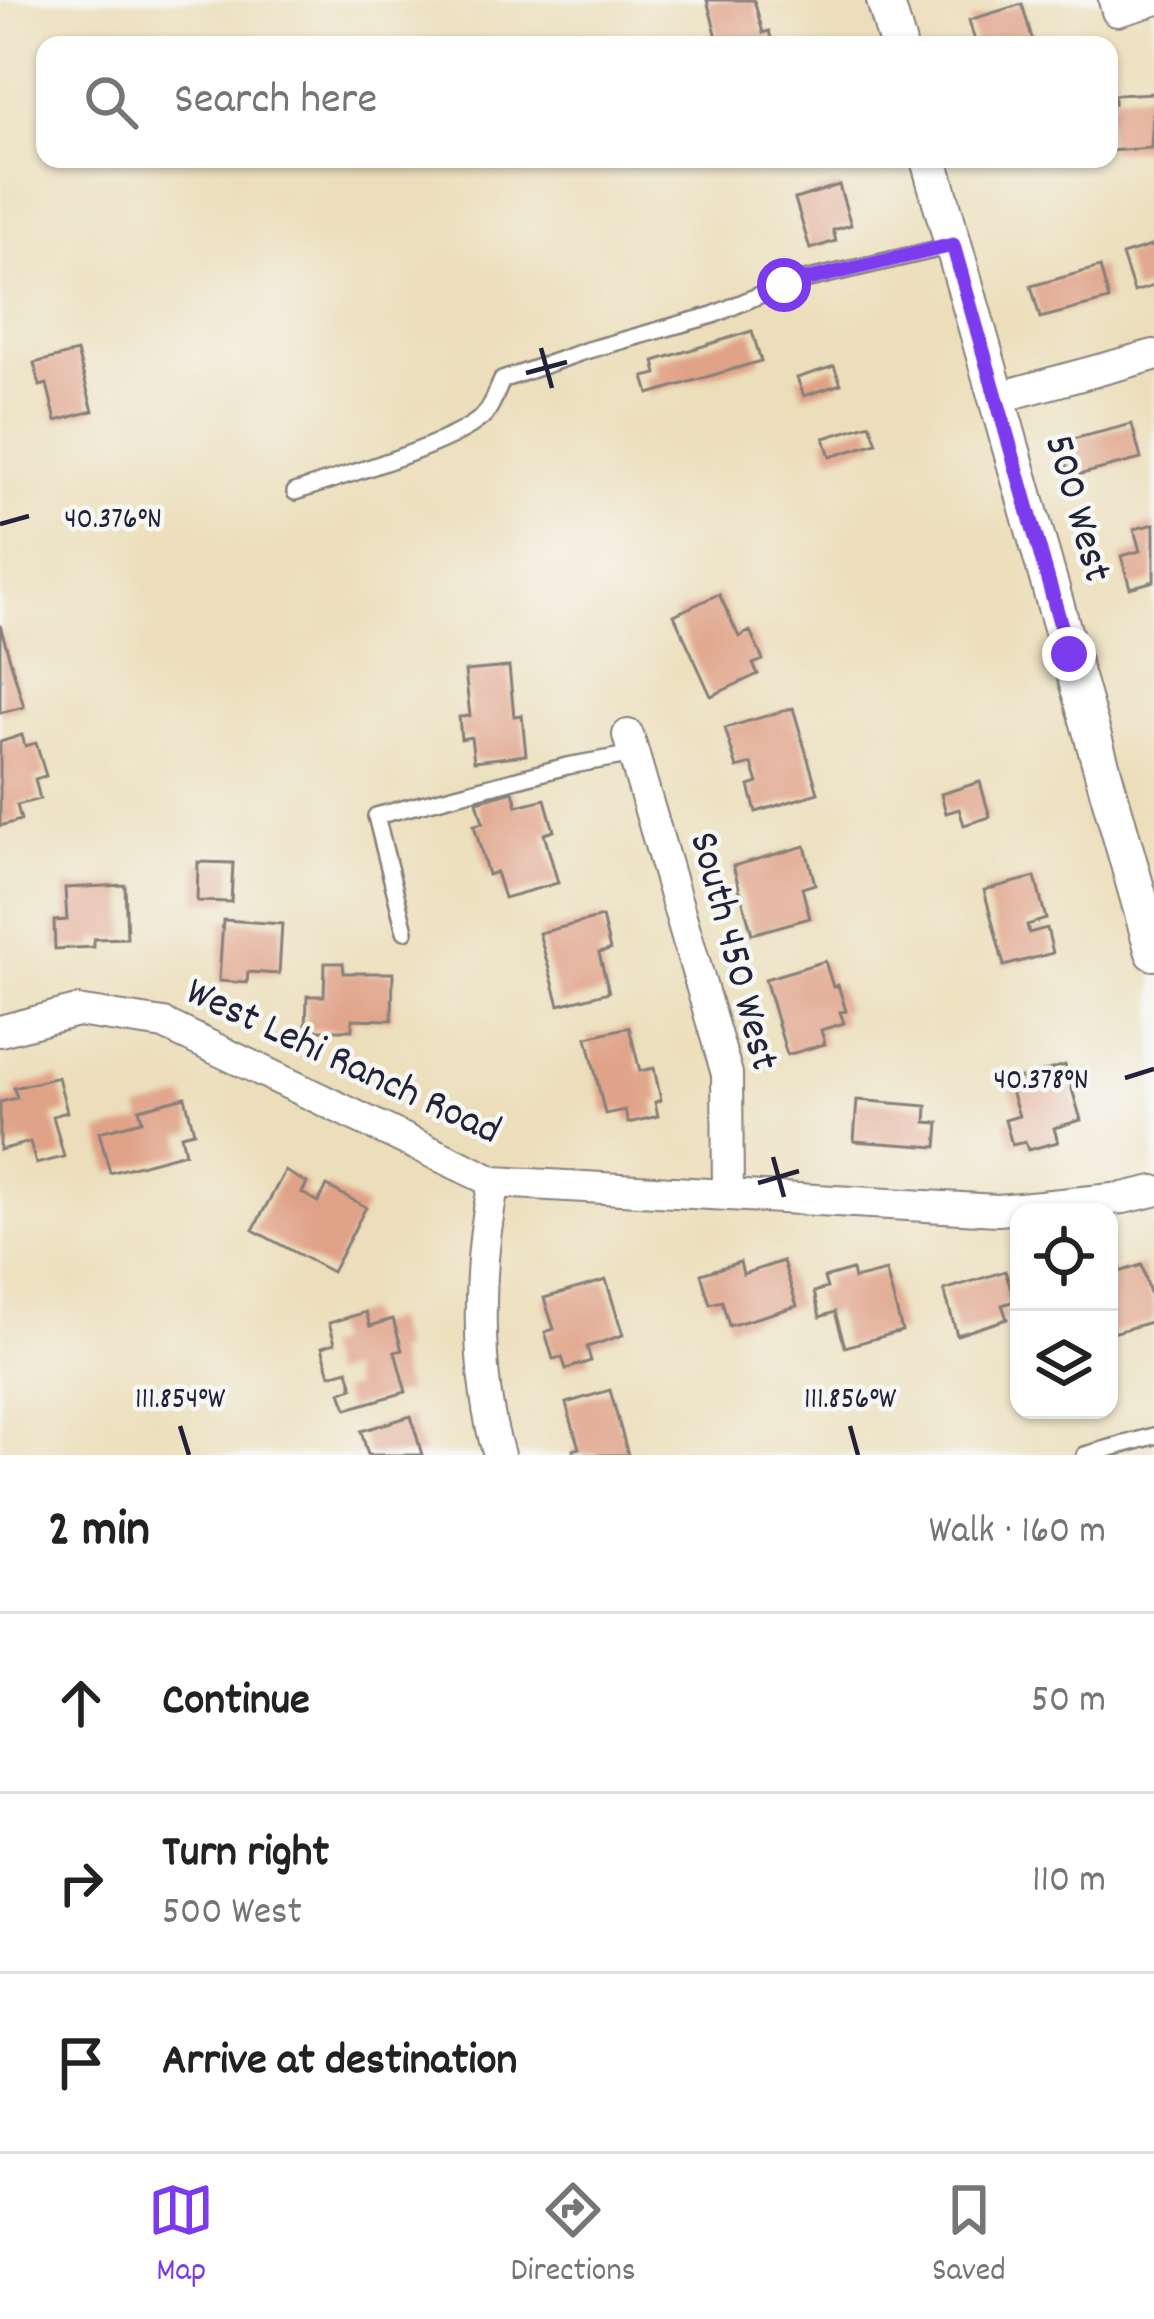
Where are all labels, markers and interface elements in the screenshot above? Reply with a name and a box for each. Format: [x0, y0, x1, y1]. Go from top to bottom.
search box [36, 36, 1118, 168]
icon: search [78, 69, 144, 135]
text: Search here [174, 70, 377, 134]
route start [757, 258, 811, 312]
street label: 500 West [1025, 428, 1125, 590]
text: 40.376°N [64, 500, 162, 543]
route end [1042, 627, 1096, 681]
street label: South 450 West [670, 826, 792, 1078]
street label: West Lehi Ranch Road [175, 965, 509, 1163]
text: 40.378°N [993, 1061, 1089, 1104]
map controls [1010, 1203, 1118, 1419]
button: locate [1010, 1203, 1118, 1311]
button: layers [1010, 1311, 1118, 1419]
text: 111.854°W [135, 1380, 226, 1423]
text: 111.856°W [804, 1380, 897, 1423]
text: 2 min [48, 1497, 150, 1569]
text: Walk · 160 m [929, 1506, 1106, 1561]
icon: ahead [48, 1670, 114, 1736]
text: Continue [162, 1671, 310, 1735]
text: 50 m [1031, 1675, 1106, 1730]
text: Turn right [162, 1823, 329, 1887]
icon: right [48, 1850, 114, 1916]
text: 110 m [1032, 1855, 1106, 1910]
text: 500 West [162, 1887, 302, 1942]
icon: arrive [48, 2030, 114, 2096]
text: Arrive at destination [162, 2031, 517, 2095]
tab: Map [148, 2177, 214, 2296]
tab: Directions [511, 2177, 636, 2296]
tab: Saved [932, 2177, 1006, 2296]

